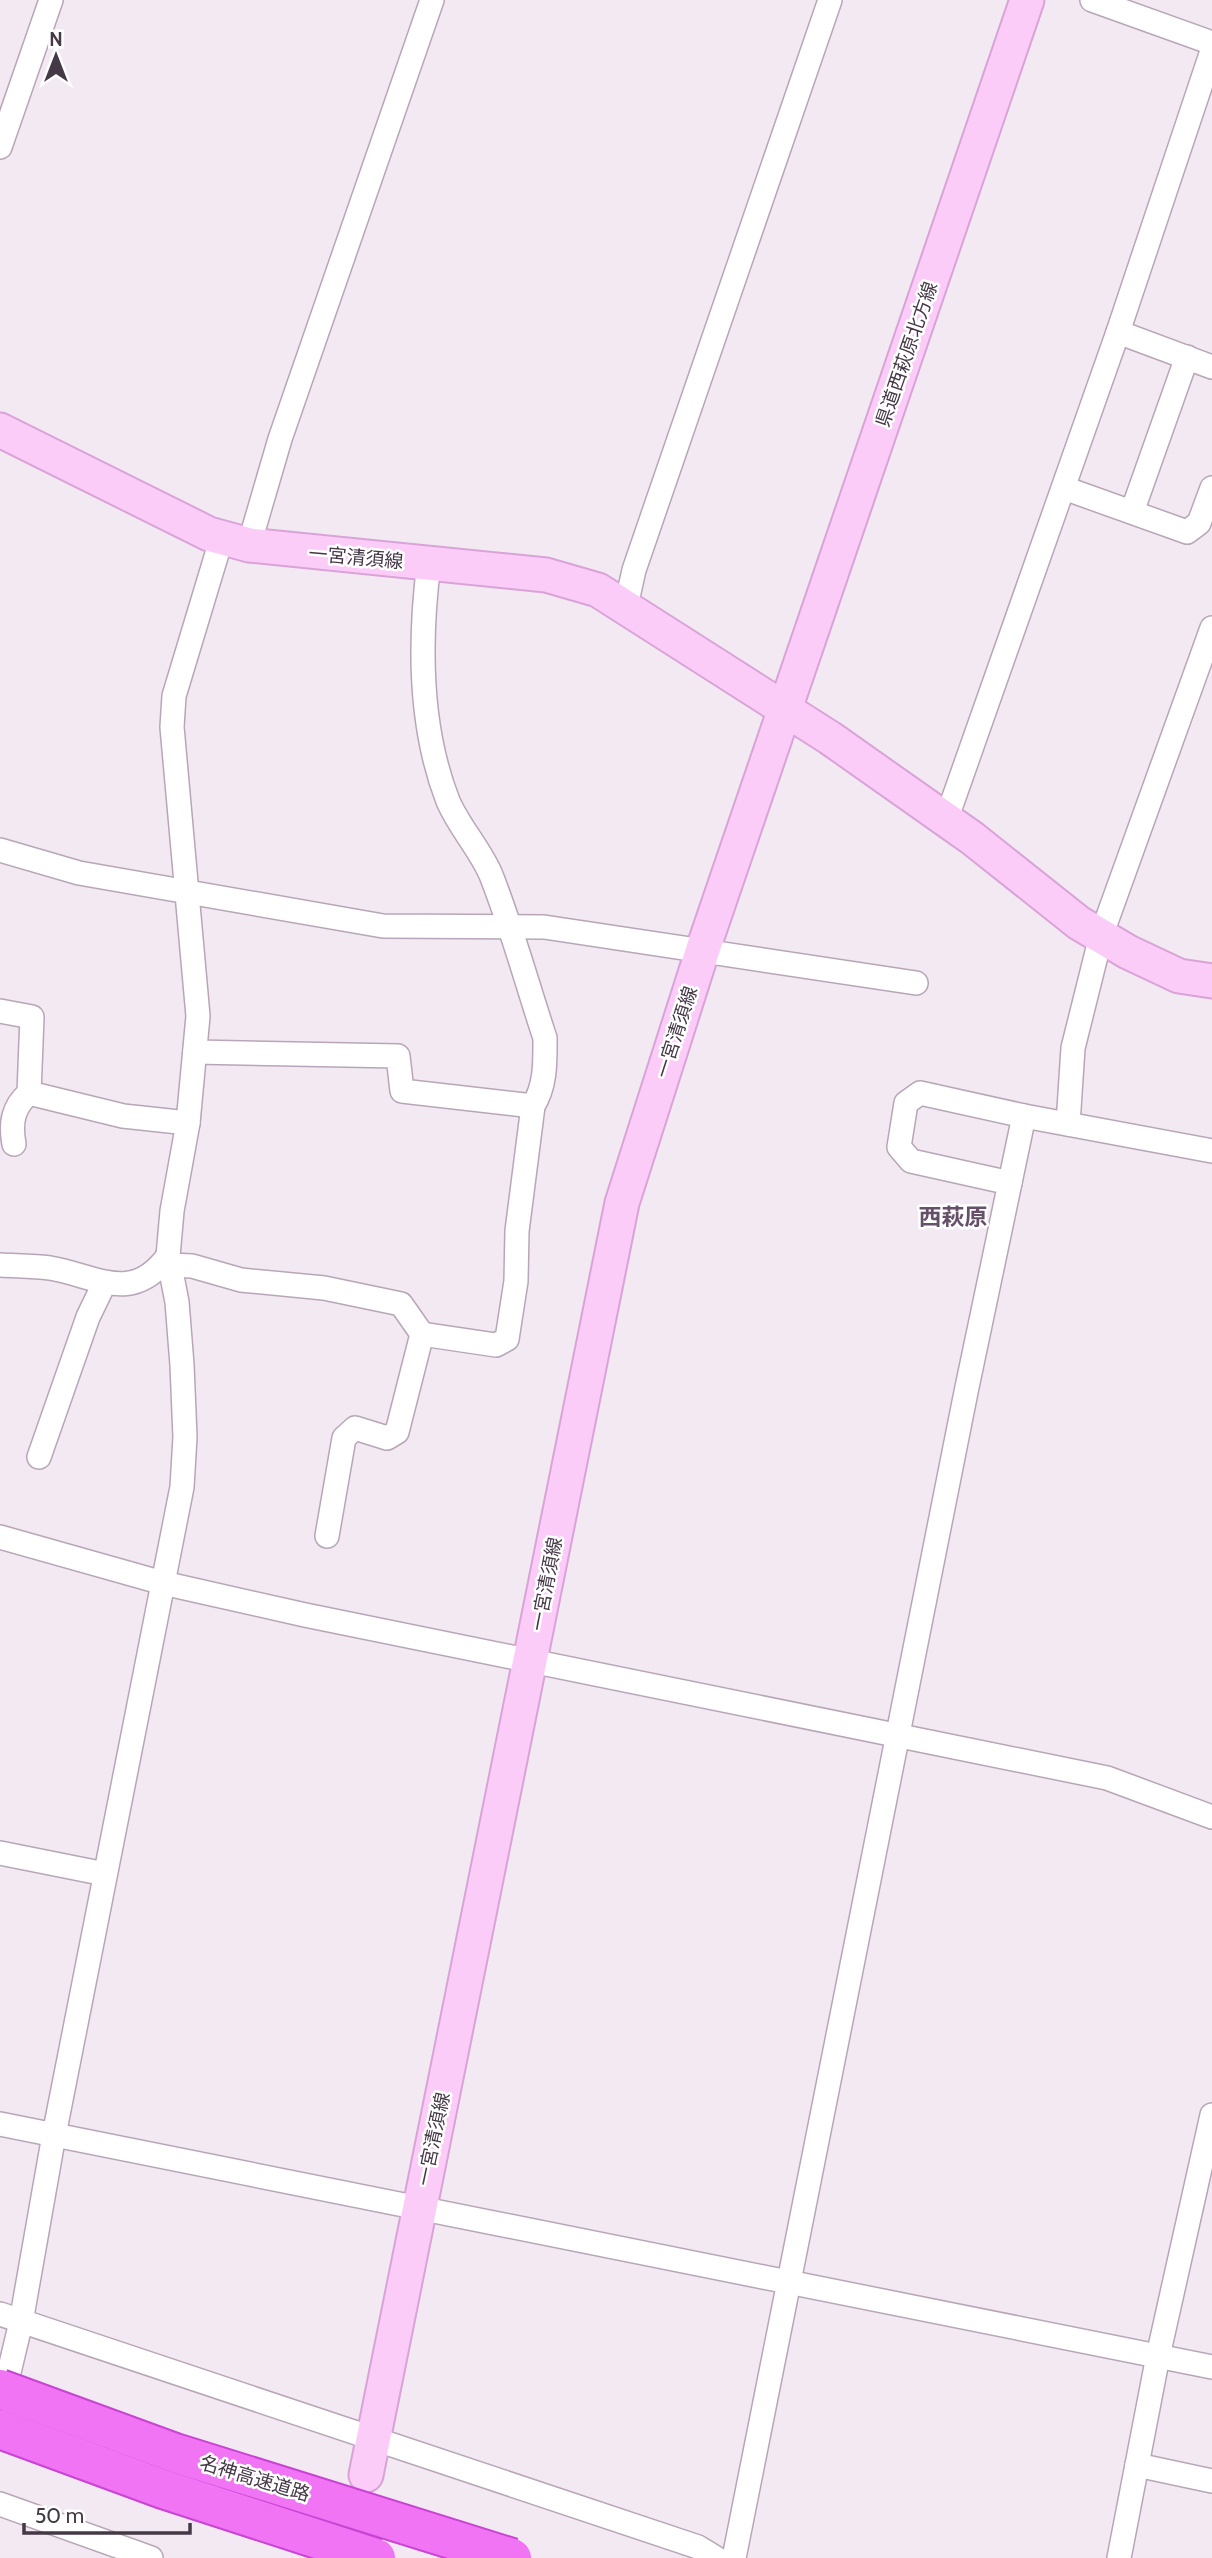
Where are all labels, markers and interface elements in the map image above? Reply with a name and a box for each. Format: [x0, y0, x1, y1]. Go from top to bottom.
north arrow [21, 21, 91, 91]
text: N [49, 28, 63, 51]
street label: 県道西萩原北方線 [871, 279, 942, 430]
street label: 一宮清須線 [308, 542, 404, 573]
street label: 一宮清須線 [651, 983, 702, 1081]
district label: 西萩原 [919, 1203, 988, 1231]
street label: 一宮清須線 [526, 1535, 567, 1633]
street label: 一宮清須線 [412, 2090, 455, 2188]
street label: 名神高速道路 [197, 2451, 313, 2506]
scale bar [24, 2492, 191, 2536]
text: 50 m [35, 2503, 84, 2528]

